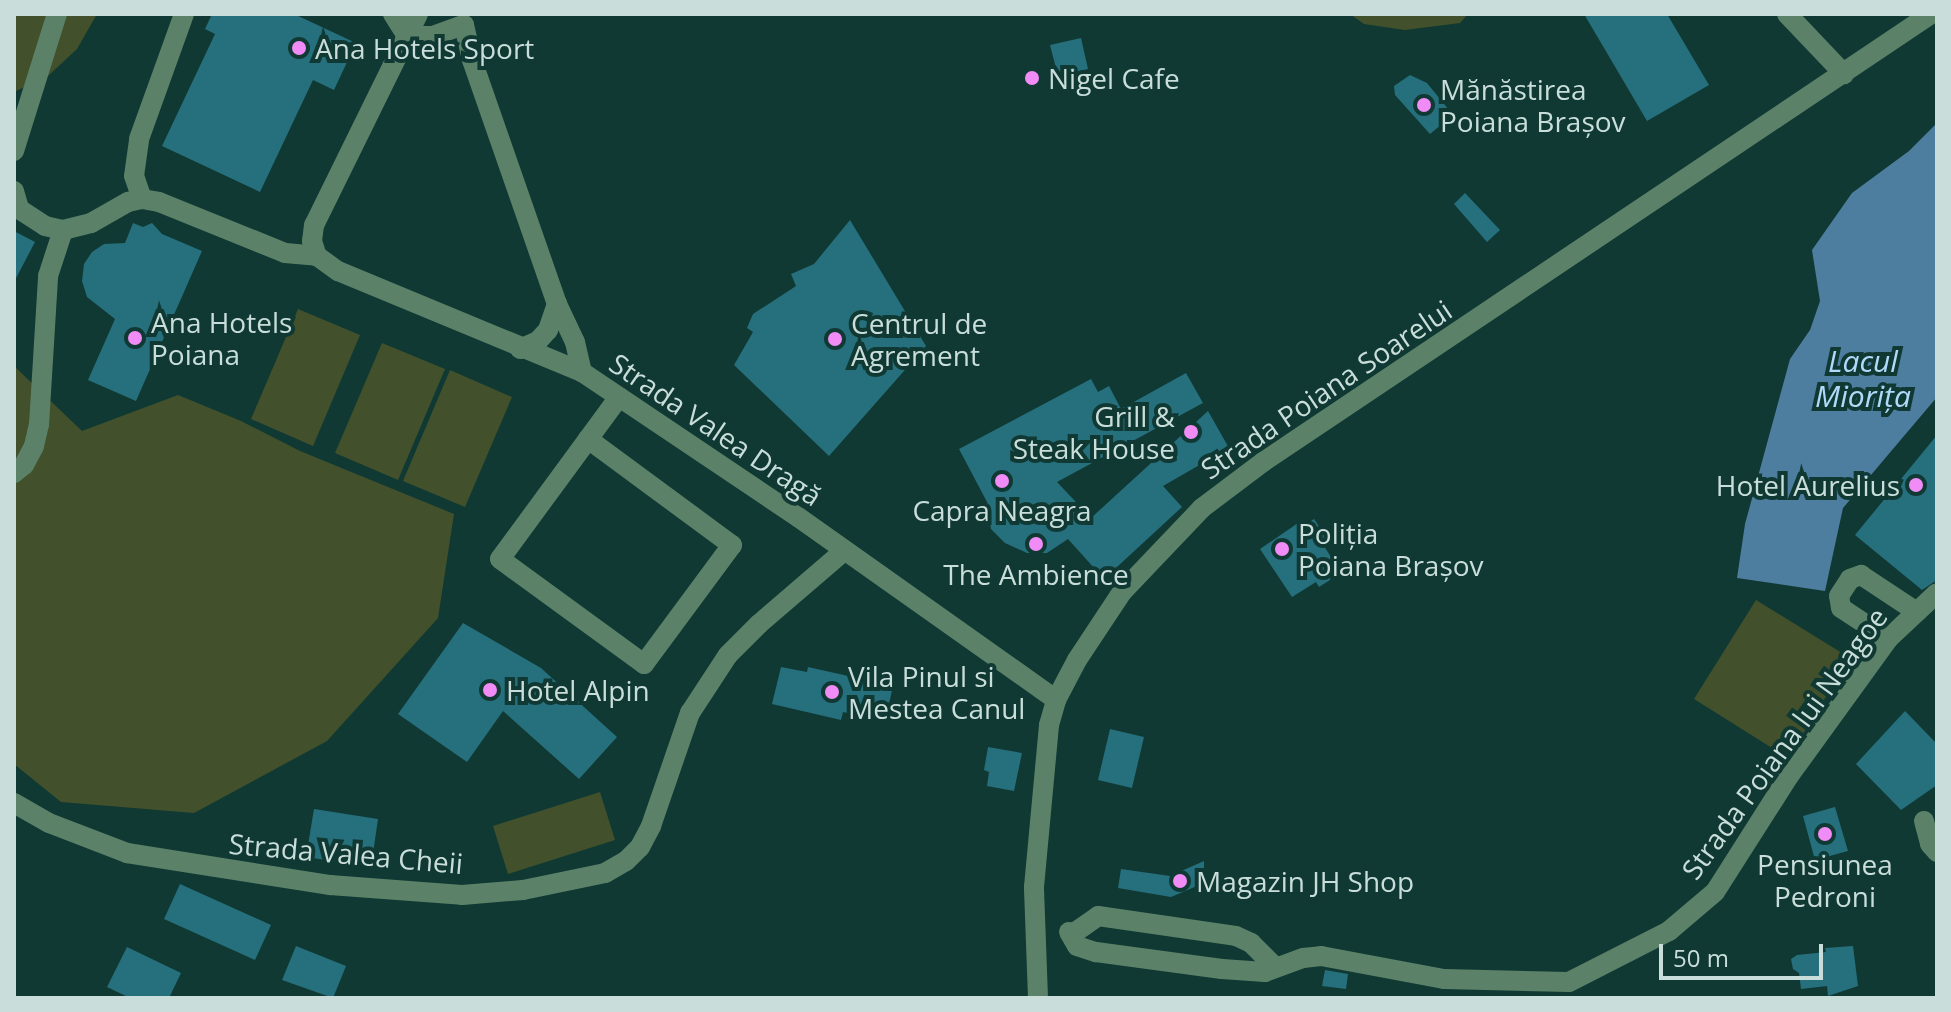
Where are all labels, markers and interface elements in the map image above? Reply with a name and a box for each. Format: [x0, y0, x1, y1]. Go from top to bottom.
place label: Ana Hotels Sport [315, 31, 534, 65]
marker: Ana Hotels Sport [290, 39, 308, 57]
place label: Nigel Cafe [1048, 61, 1180, 95]
marker: Nigel Cafe [1023, 69, 1041, 87]
place label: Mănăstirea Poiana Brașov [1440, 72, 1626, 138]
marker: Mănăstirea Poiana Brașov [1415, 96, 1433, 114]
street label: Strada Poiana Soarelui [1194, 293, 1458, 485]
place label: Ana Hotels Poiana [151, 305, 292, 371]
place label: Centrul de Agrement [851, 306, 987, 372]
marker: Ana Hotels Poiana [126, 329, 144, 347]
marker: Centrul de Agrement [826, 330, 844, 348]
water label: Lacul Miorița [1815, 343, 1911, 414]
street label: Strada Valea Dragă [604, 346, 828, 512]
place label: Grill & Steak House [1013, 399, 1175, 465]
marker: Grill & Steak House [1182, 423, 1200, 441]
place label: Hotel Aurelius [1716, 468, 1900, 502]
marker: Capra Neagra [993, 472, 1011, 490]
marker: Hotel Aurelius [1907, 476, 1925, 494]
place label: Capra Neagra [912, 493, 1092, 527]
place label: Poliția Poiana Brașov [1298, 516, 1484, 582]
marker: The Ambience [1027, 535, 1045, 553]
marker: Poliția Poiana Brașov [1273, 540, 1291, 558]
place label: The Ambience [943, 557, 1129, 591]
street label: Strada Poiana lui Neagoe [1674, 601, 1894, 885]
place label: Vila Pinul si Mestea Canul [848, 659, 1025, 725]
place label: Hotel Alpin [506, 673, 650, 707]
marker: Hotel Alpin [481, 681, 499, 699]
marker: Vila Pinul si Mestea Canul [823, 683, 841, 701]
marker: Pensiunea Pedroni [1816, 825, 1834, 843]
street label: Strada Valea Cheii [228, 826, 464, 880]
place label: Pensiunea Pedroni [1757, 847, 1893, 913]
place label: Magazin JH Shop [1196, 864, 1414, 898]
marker: Magazin JH Shop [1171, 872, 1189, 890]
scale bar [1663, 928, 1827, 978]
text: 50 m [1673, 941, 1729, 974]

